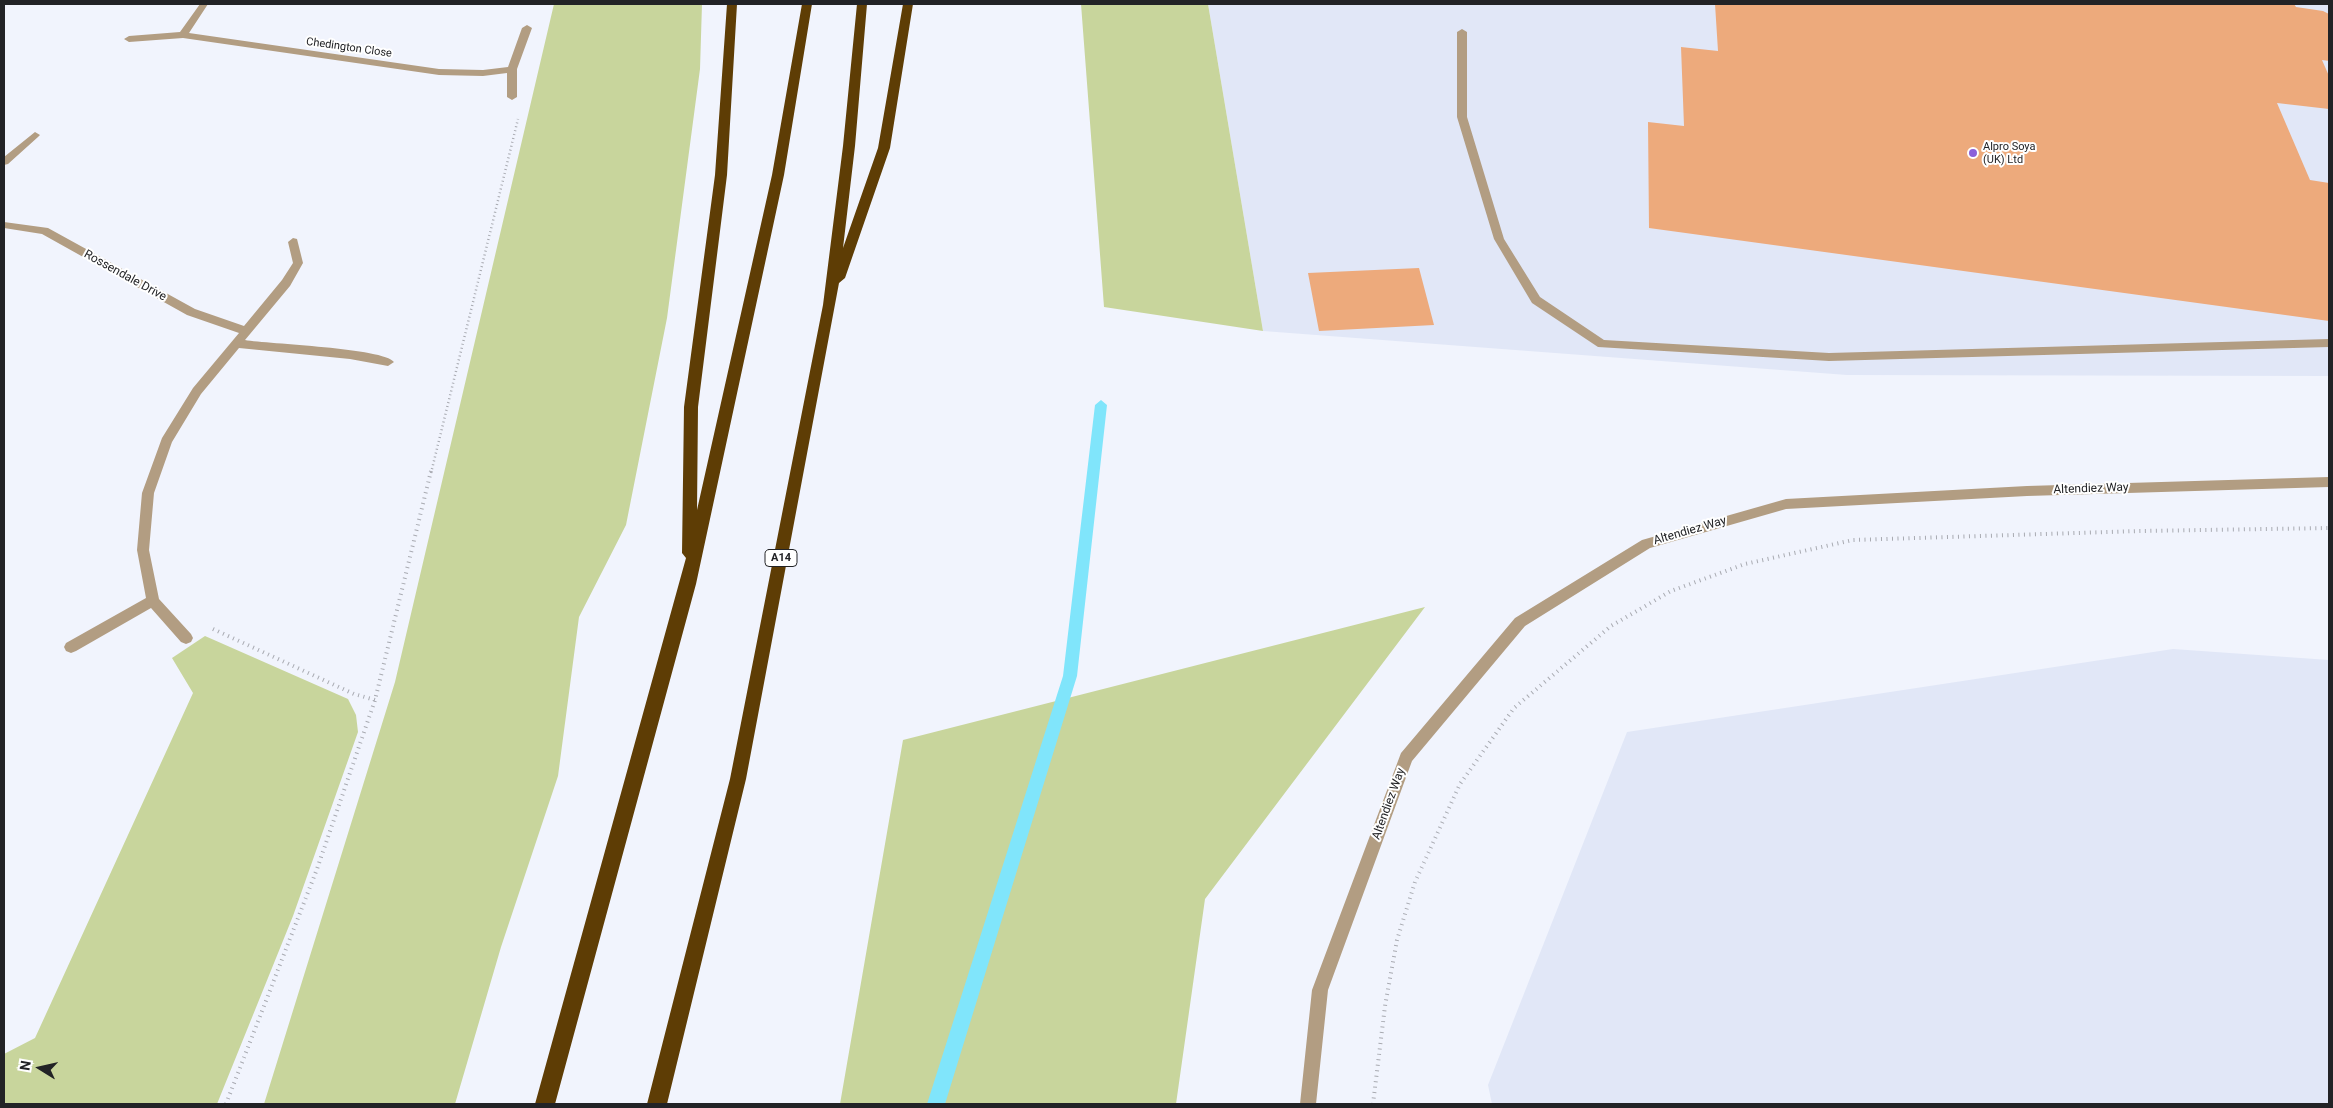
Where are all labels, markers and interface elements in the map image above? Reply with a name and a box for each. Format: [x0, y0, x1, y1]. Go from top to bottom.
street label: Chedington Close [305, 35, 393, 61]
place label: Alpro Soya (UK) Ltd [1983, 140, 2035, 166]
marker: Alpro Soya (UK) Ltd [1967, 147, 1979, 159]
street label: Rossendale Drive [81, 247, 169, 305]
street label: Altendiez Way [2053, 480, 2129, 498]
street label: Altendiez Way [1652, 514, 1728, 548]
road number: A14 [765, 550, 797, 566]
street label: Altendiez Way [1369, 766, 1409, 842]
north arrow [15, 1043, 65, 1093]
text: N [16, 1059, 34, 1072]

